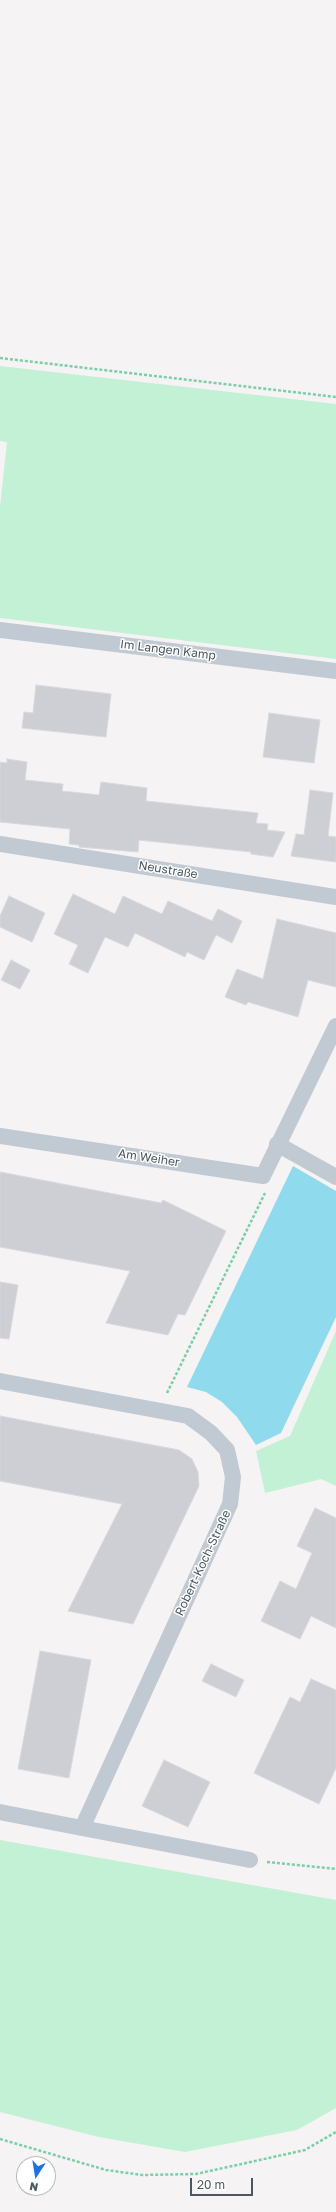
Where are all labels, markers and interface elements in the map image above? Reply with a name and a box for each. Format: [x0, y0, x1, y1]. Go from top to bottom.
street label: Im Langen Kamp [119, 637, 217, 663]
street label: Neustraße [137, 858, 199, 882]
street label: Am Weiher [117, 1146, 181, 1170]
street label: Robert-Koch-Straße [172, 1508, 234, 1618]
north arrow [16, 2156, 56, 2196]
scale bar [192, 2170, 255, 2196]
text: 20 m [197, 2177, 225, 2192]
text: N [28, 2180, 39, 2194]

